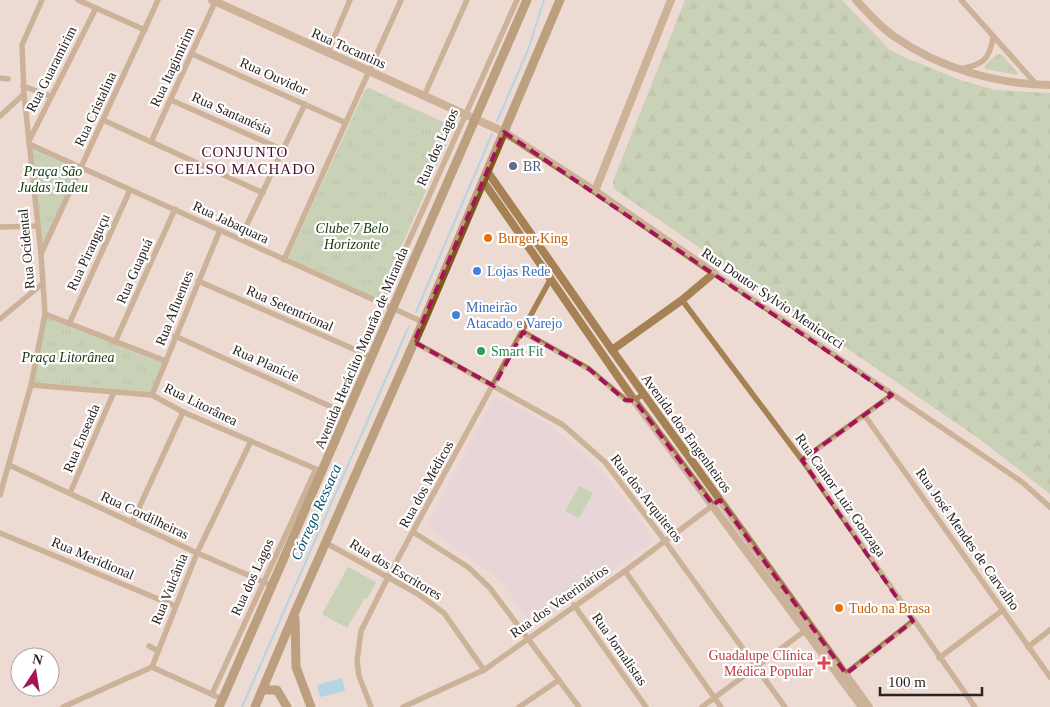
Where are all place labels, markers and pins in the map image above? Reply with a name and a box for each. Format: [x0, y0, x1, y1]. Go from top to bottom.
place label: BR [523, 159, 542, 174]
marker: BR [507, 160, 519, 172]
place label: Burger King [498, 231, 568, 246]
marker: Burger King [482, 232, 494, 244]
place label: Lojas Rede [487, 264, 550, 279]
marker: Lojas Rede [471, 265, 483, 277]
place label: Mineirão Atacado e Varejo [466, 300, 562, 331]
marker: Mineirão Atacado e Varejo [450, 309, 462, 321]
place label: Smart Fit [491, 344, 544, 359]
marker: Smart Fit [475, 345, 487, 357]
place label: Tudo na Brasa [849, 601, 931, 616]
marker: Tudo na Brasa [833, 602, 845, 614]
place label: Guadalupe Clínica Médica Popular [708, 648, 814, 679]
marker: Guadalupe Clínica Médica Popular [817, 656, 831, 670]

